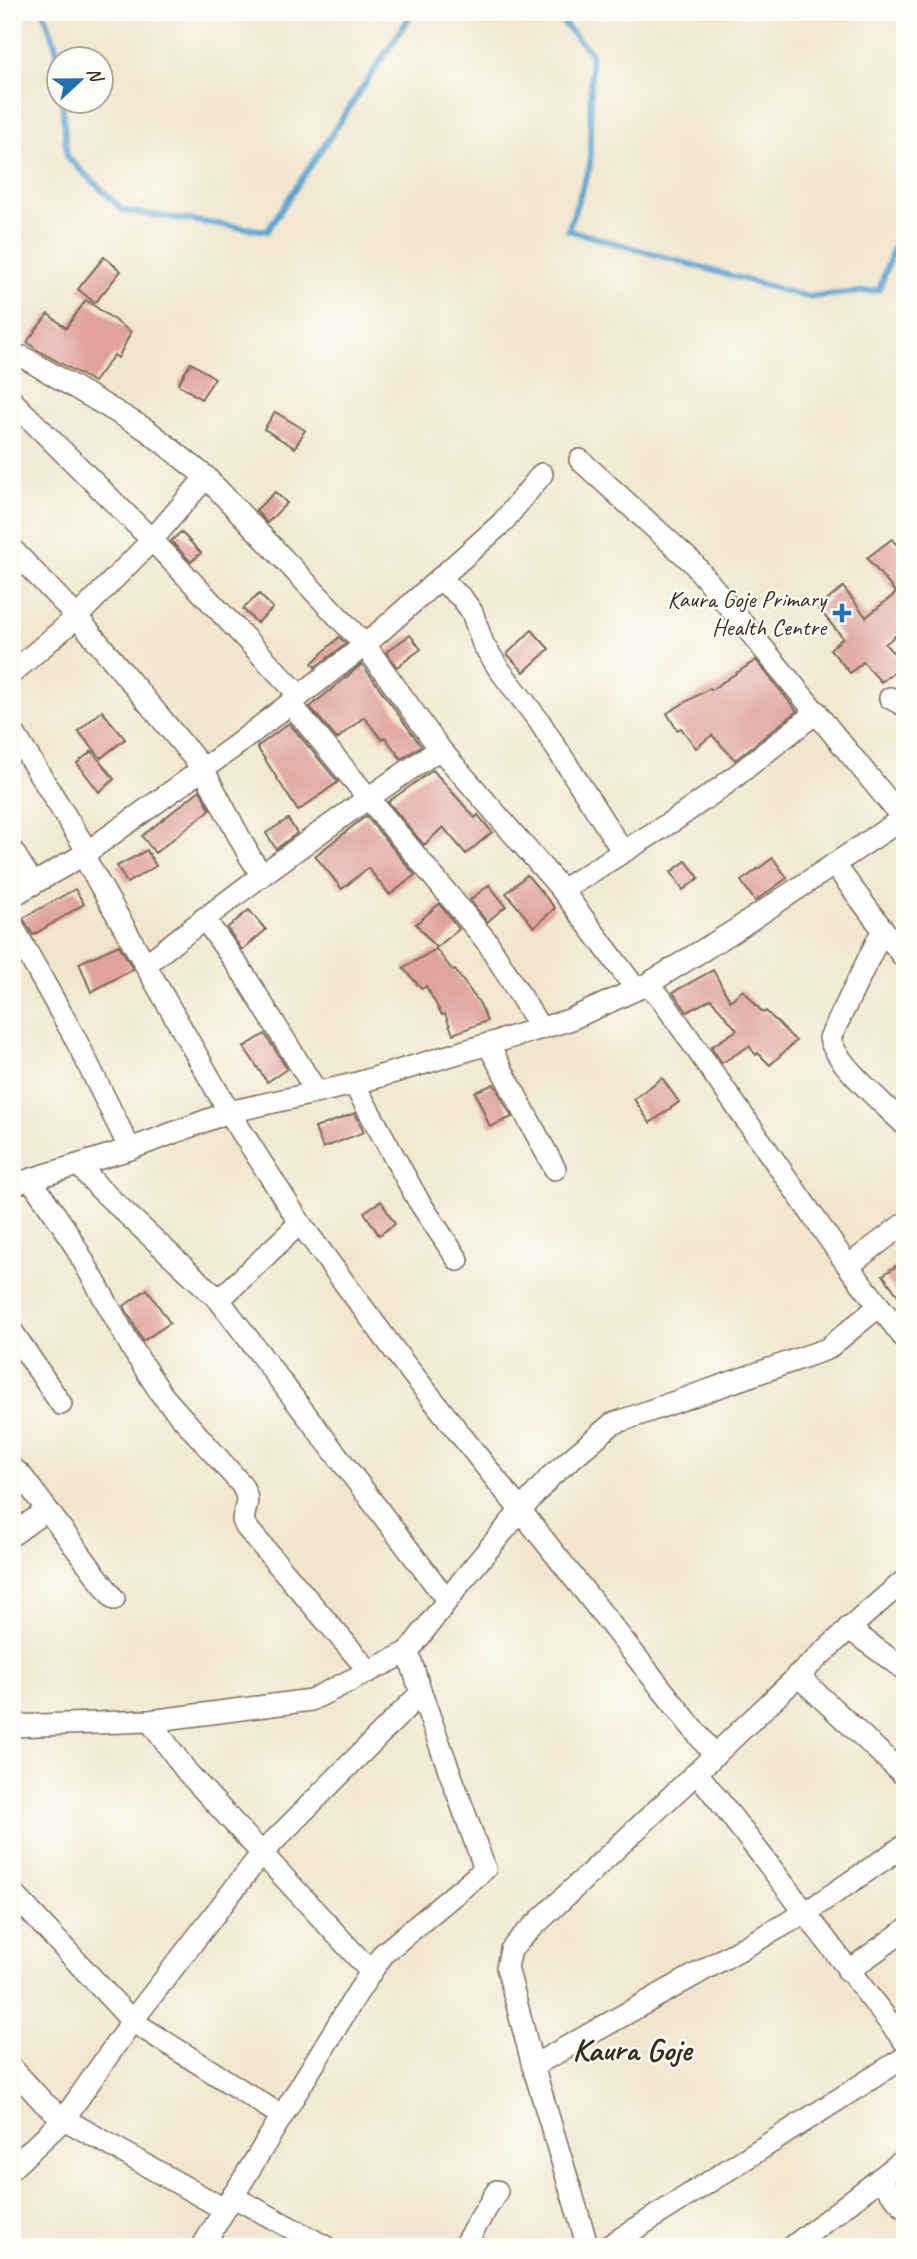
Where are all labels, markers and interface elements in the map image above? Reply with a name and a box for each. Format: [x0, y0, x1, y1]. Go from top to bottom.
north arrow [46, 46, 116, 116]
text: N [82, 64, 109, 87]
place label: Kaura Goje Primary Health Centre [667, 584, 828, 642]
marker: Kaura Goje Primary Health Centre [832, 603, 852, 623]
district label: Kaura Goje [572, 2029, 694, 2070]

